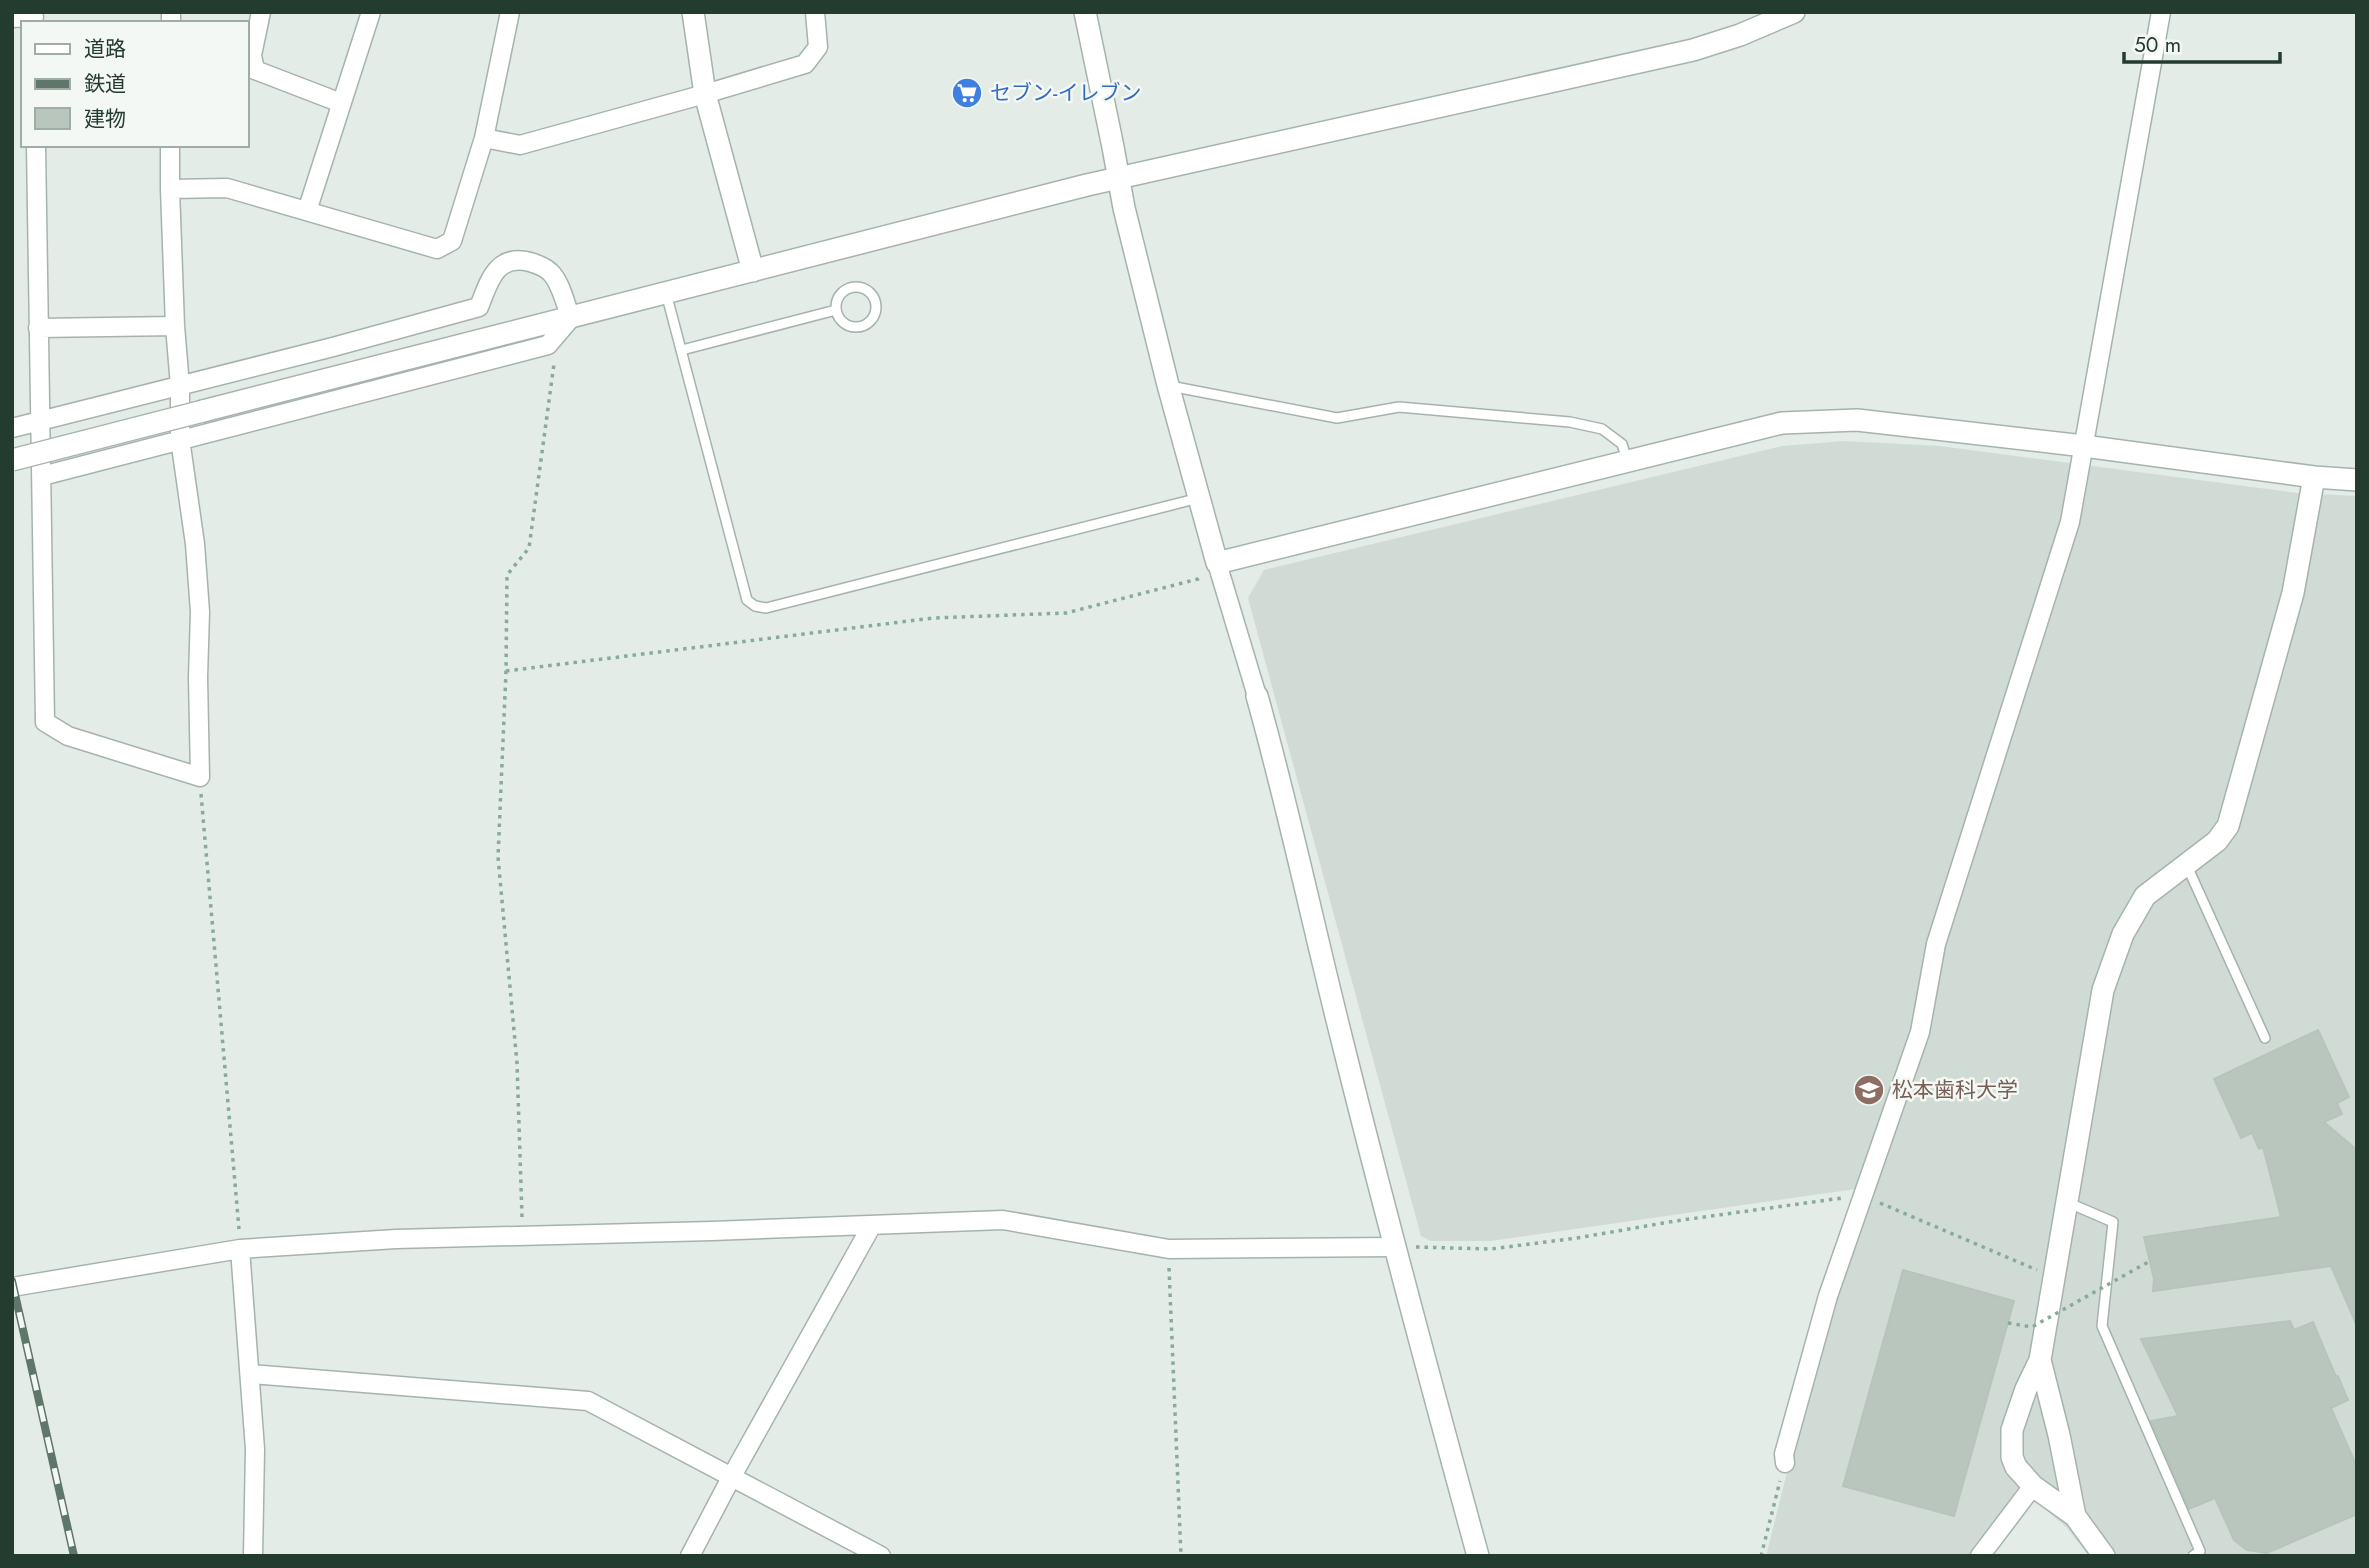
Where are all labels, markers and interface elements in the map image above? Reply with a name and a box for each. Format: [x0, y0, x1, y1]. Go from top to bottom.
legend [21, 21, 248, 147]
scale bar [2124, 21, 2280, 65]
text: 50 m [2134, 30, 2181, 60]
text: 道路 [84, 34, 126, 64]
text: 鉄道 [84, 69, 126, 99]
supermarket icon: セブン-イレブン [950, 76, 984, 110]
place label: セブン-イレブン [990, 78, 1141, 108]
text: 建物 [84, 104, 126, 134]
school or university icon: 松本歯科大学 [1852, 1073, 1886, 1107]
place label: 松本歯科大学 [1892, 1075, 2018, 1105]

